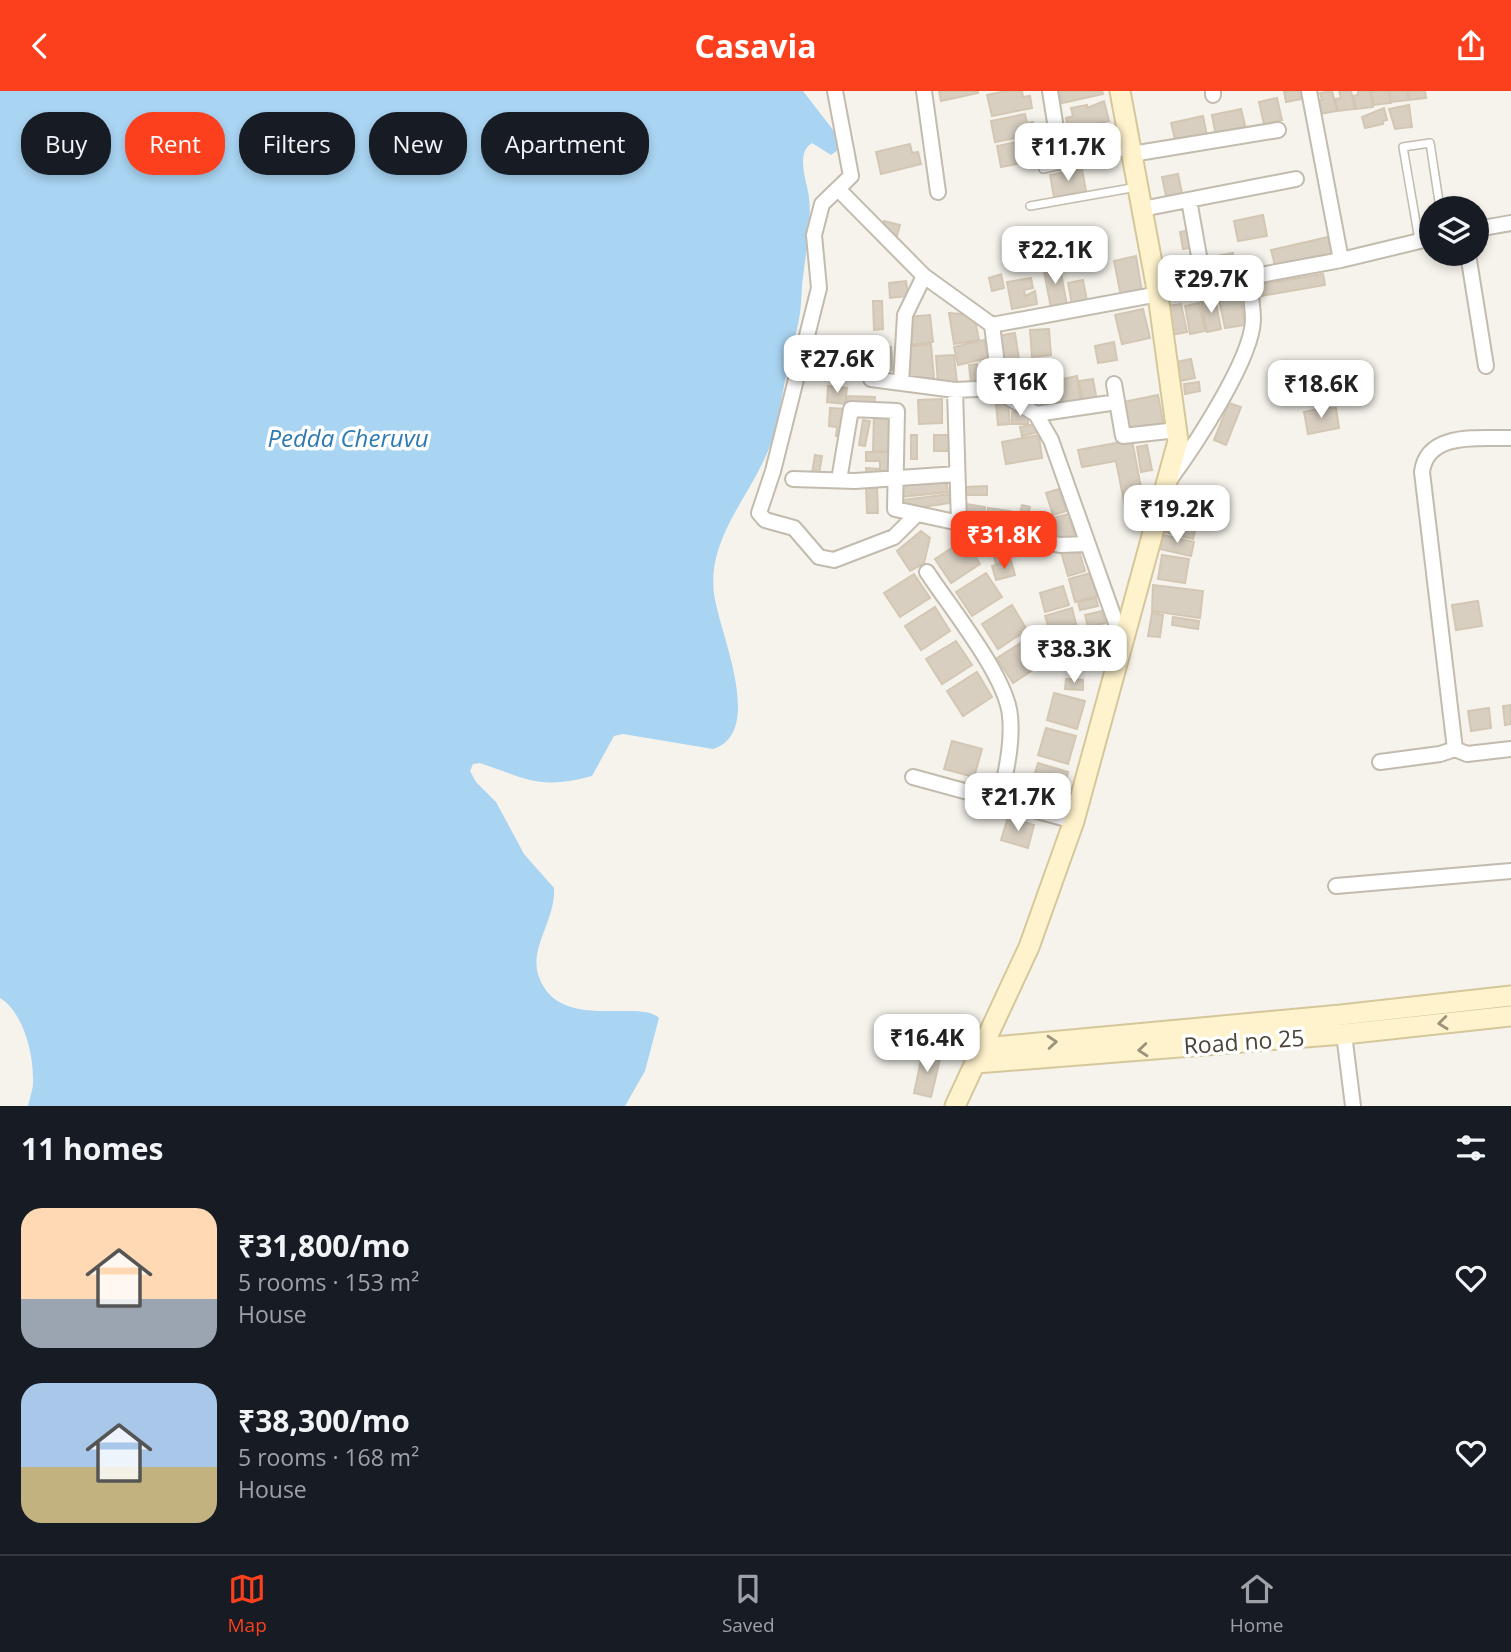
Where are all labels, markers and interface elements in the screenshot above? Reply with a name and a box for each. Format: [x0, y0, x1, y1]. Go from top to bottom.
text: Casavia [694, 24, 817, 67]
icon: back [21, 27, 59, 65]
icon: share [1452, 27, 1490, 65]
chip: Buy [21, 112, 111, 175]
chip: Rent [125, 112, 225, 175]
chip: Filters [239, 112, 355, 175]
chip: New [369, 112, 467, 175]
chip: Apartment [481, 112, 649, 175]
pin: ₹11.7K [1011, 123, 1125, 183]
text: ₹11.7K [1031, 130, 1105, 162]
map controls [1419, 196, 1489, 266]
button: layers [1419, 196, 1489, 266]
pin: ₹22.1K [998, 227, 1112, 286]
text: ₹22.1K [1018, 233, 1092, 265]
pin: ₹29.7K [1154, 255, 1268, 315]
text: ₹29.7K [1174, 262, 1248, 294]
pin: ₹27.6K [780, 335, 894, 395]
text: ₹27.6K [800, 342, 874, 374]
pin: ₹16K [979, 359, 1061, 418]
pin: ₹18.6K [1264, 361, 1378, 420]
text: ₹16K [993, 365, 1047, 397]
text: ₹18.6K [1284, 367, 1358, 399]
water label: Pedda Cheruvu [267, 421, 429, 454]
pin: ₹19.2K [1120, 485, 1234, 545]
text: ₹19.2K [1140, 492, 1214, 524]
pin: ₹31.8K [947, 511, 1061, 571]
text: ₹31.8K [967, 518, 1041, 550]
pin: ₹38.3K [1017, 625, 1131, 685]
text: ₹38.3K [1037, 632, 1111, 664]
pin: ₹21.7K [961, 773, 1075, 833]
text: ₹21.7K [981, 780, 1055, 812]
pin: ₹16.4K [870, 1014, 984, 1074]
one-way arrow [1437, 1016, 1449, 1031]
text: ₹16.4K [890, 1021, 964, 1053]
street label: Road no 25 [1182, 1021, 1305, 1061]
one-way arrow [1047, 1035, 1058, 1050]
one-way arrow [1138, 1042, 1149, 1057]
text: 11 homes [21, 1128, 164, 1169]
icon: filters [1452, 1129, 1490, 1167]
text: ₹31,800/mo [238, 1225, 410, 1266]
icon: home [77, 1236, 161, 1320]
icon: heart [1452, 1259, 1490, 1297]
text: 5 rooms · 153 m² [238, 1266, 419, 1298]
text: House [238, 1298, 307, 1330]
text: ₹38,300/mo [238, 1400, 410, 1441]
icon: home [77, 1411, 161, 1495]
icon: heart [1452, 1434, 1490, 1472]
text: 5 rooms · 168 m² [238, 1441, 419, 1473]
text: House [238, 1473, 307, 1505]
tab: Map [228, 1570, 267, 1638]
tab: Saved [722, 1570, 775, 1638]
tab: Home [1230, 1570, 1283, 1638]

